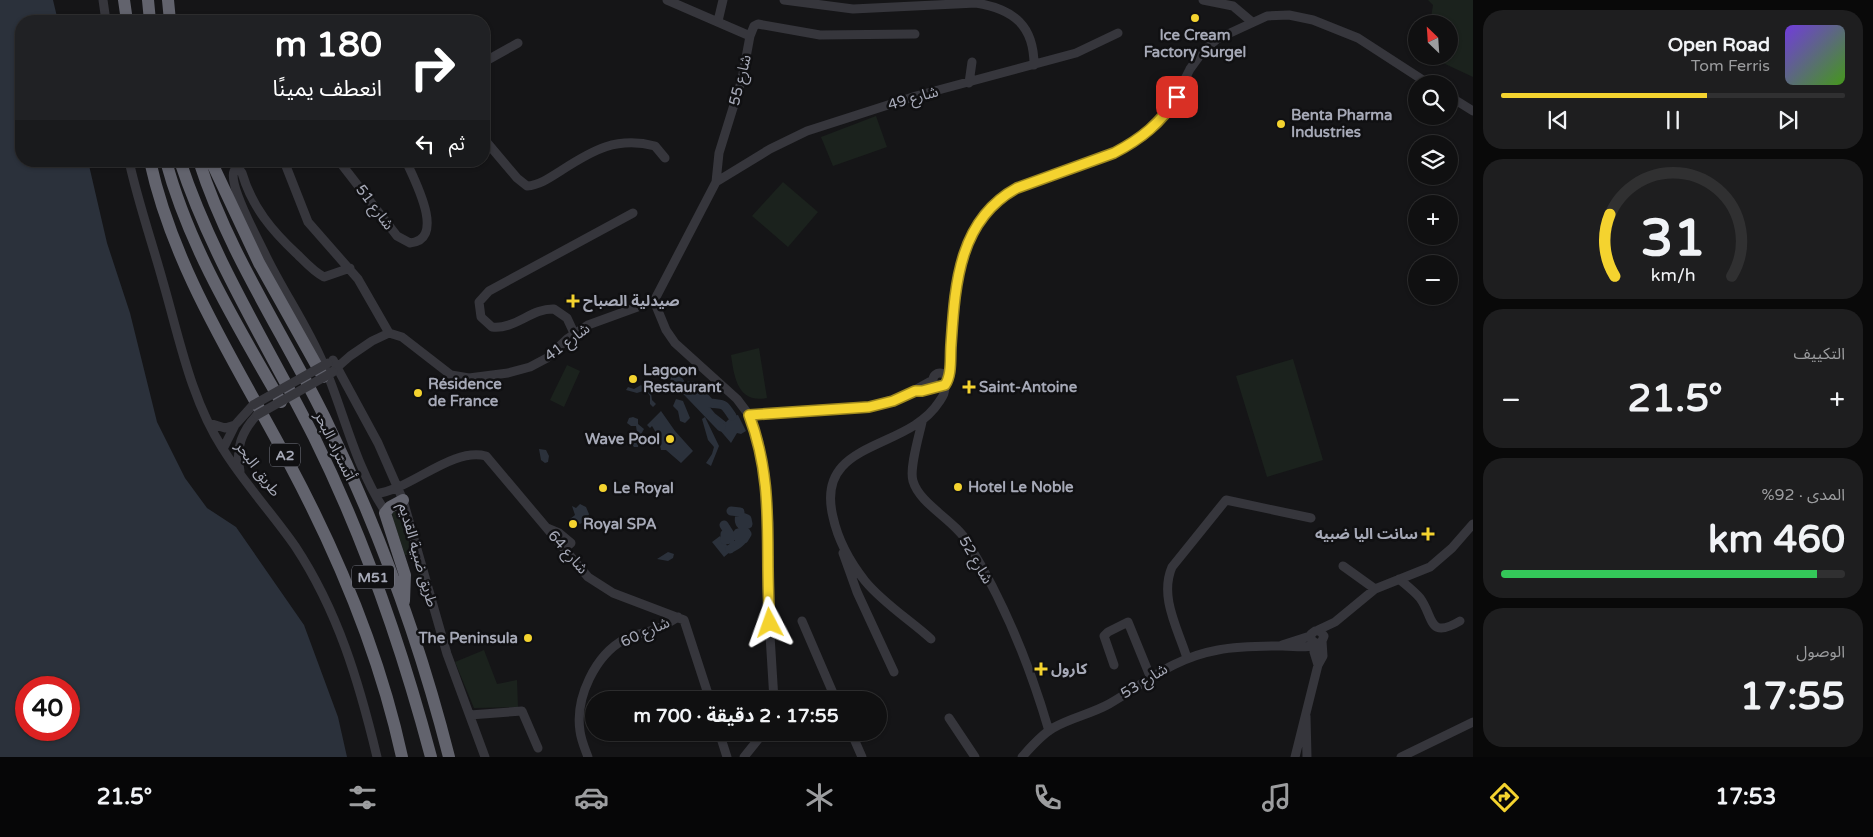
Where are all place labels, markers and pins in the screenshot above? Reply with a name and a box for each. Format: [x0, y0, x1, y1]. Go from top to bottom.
marker: Ice Cream Factory Surgel [1189, 12, 1201, 24]
place label: Ice Cream Factory Surgel [1144, 26, 1246, 62]
pin [1156, 76, 1198, 118]
place label: Benta Pharma Industries [1291, 106, 1392, 141]
marker: Benta Pharma Industries [1275, 118, 1287, 130]
place label: صيدلية الصباح [583, 292, 680, 312]
marker: صيدلية الصباح [567, 295, 579, 307]
place label: Lagoon Restaurant [643, 361, 722, 396]
marker: Lagoon Restaurant [627, 373, 639, 385]
place label: Résidence de France [428, 375, 502, 410]
place label: Saint-Antoine [979, 378, 1078, 396]
marker: Saint-Antoine [963, 381, 975, 393]
marker: Résidence de France [412, 387, 424, 399]
place label: Wave Pool [585, 430, 660, 448]
marker: Wave Pool [664, 433, 676, 445]
place label: Hotel Le Noble [968, 478, 1074, 496]
place label: Le Royal [613, 479, 674, 498]
marker: Hotel Le Noble [952, 481, 964, 493]
marker: Le Royal [597, 482, 609, 494]
place label: Royal SPA [583, 515, 657, 534]
marker: Royal SPA [567, 518, 579, 530]
place label: سانت اليا ضبيه [1315, 525, 1418, 543]
marker: سانت اليا ضبيه [1422, 528, 1434, 540]
place label: The Peninsula [418, 629, 518, 647]
marker: The Peninsula [522, 632, 534, 644]
place label: كارول [1051, 660, 1087, 678]
marker: كارول [1035, 663, 1047, 675]

